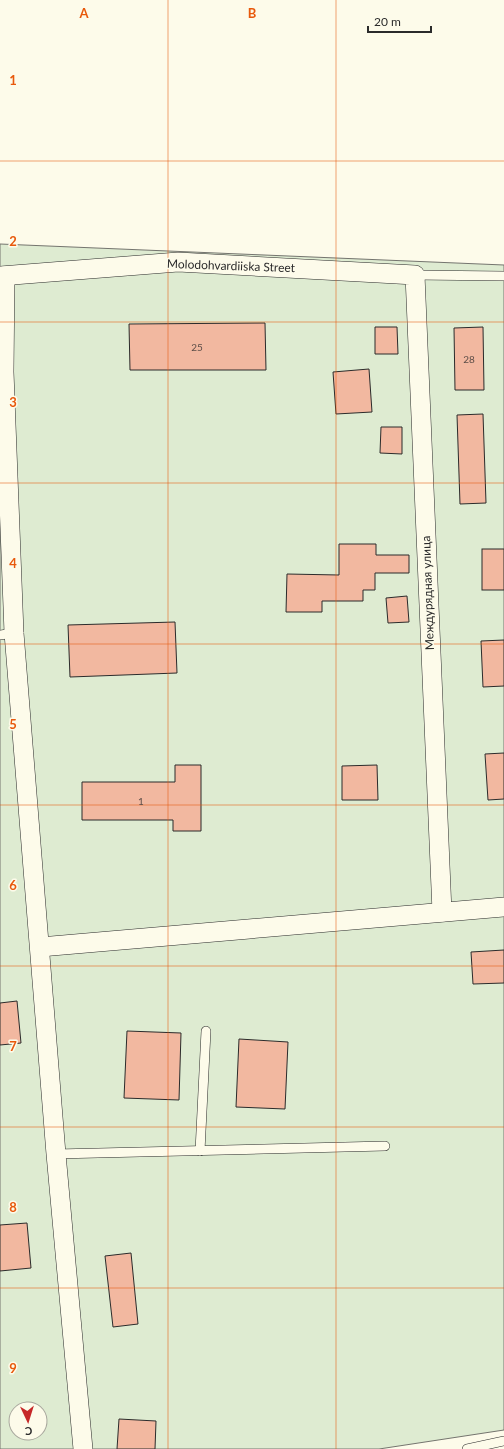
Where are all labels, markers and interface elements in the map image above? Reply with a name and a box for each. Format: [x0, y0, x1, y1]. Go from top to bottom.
text: A [78, 5, 89, 21]
text: B [248, 5, 257, 21]
scale bar [368, 8, 431, 34]
text: 20 m [374, 14, 401, 29]
text: 1 [9, 72, 17, 88]
text: 2 [9, 233, 17, 249]
street label: Molodohvardiiska Street [167, 256, 296, 275]
house number: 25 [191, 341, 203, 353]
house number: 28 [463, 353, 475, 365]
text: 3 [9, 394, 17, 410]
street label: Междурядная улица [418, 536, 437, 651]
text: 4 [9, 555, 17, 571]
text: 5 [9, 716, 17, 732]
house number: 1 [138, 795, 144, 807]
text: 6 [9, 877, 17, 893]
text: 7 [9, 1038, 17, 1054]
text: 8 [9, 1199, 17, 1215]
text: 9 [9, 1360, 17, 1376]
north arrow [8, 1401, 48, 1441]
text: С [24, 1425, 33, 1438]

